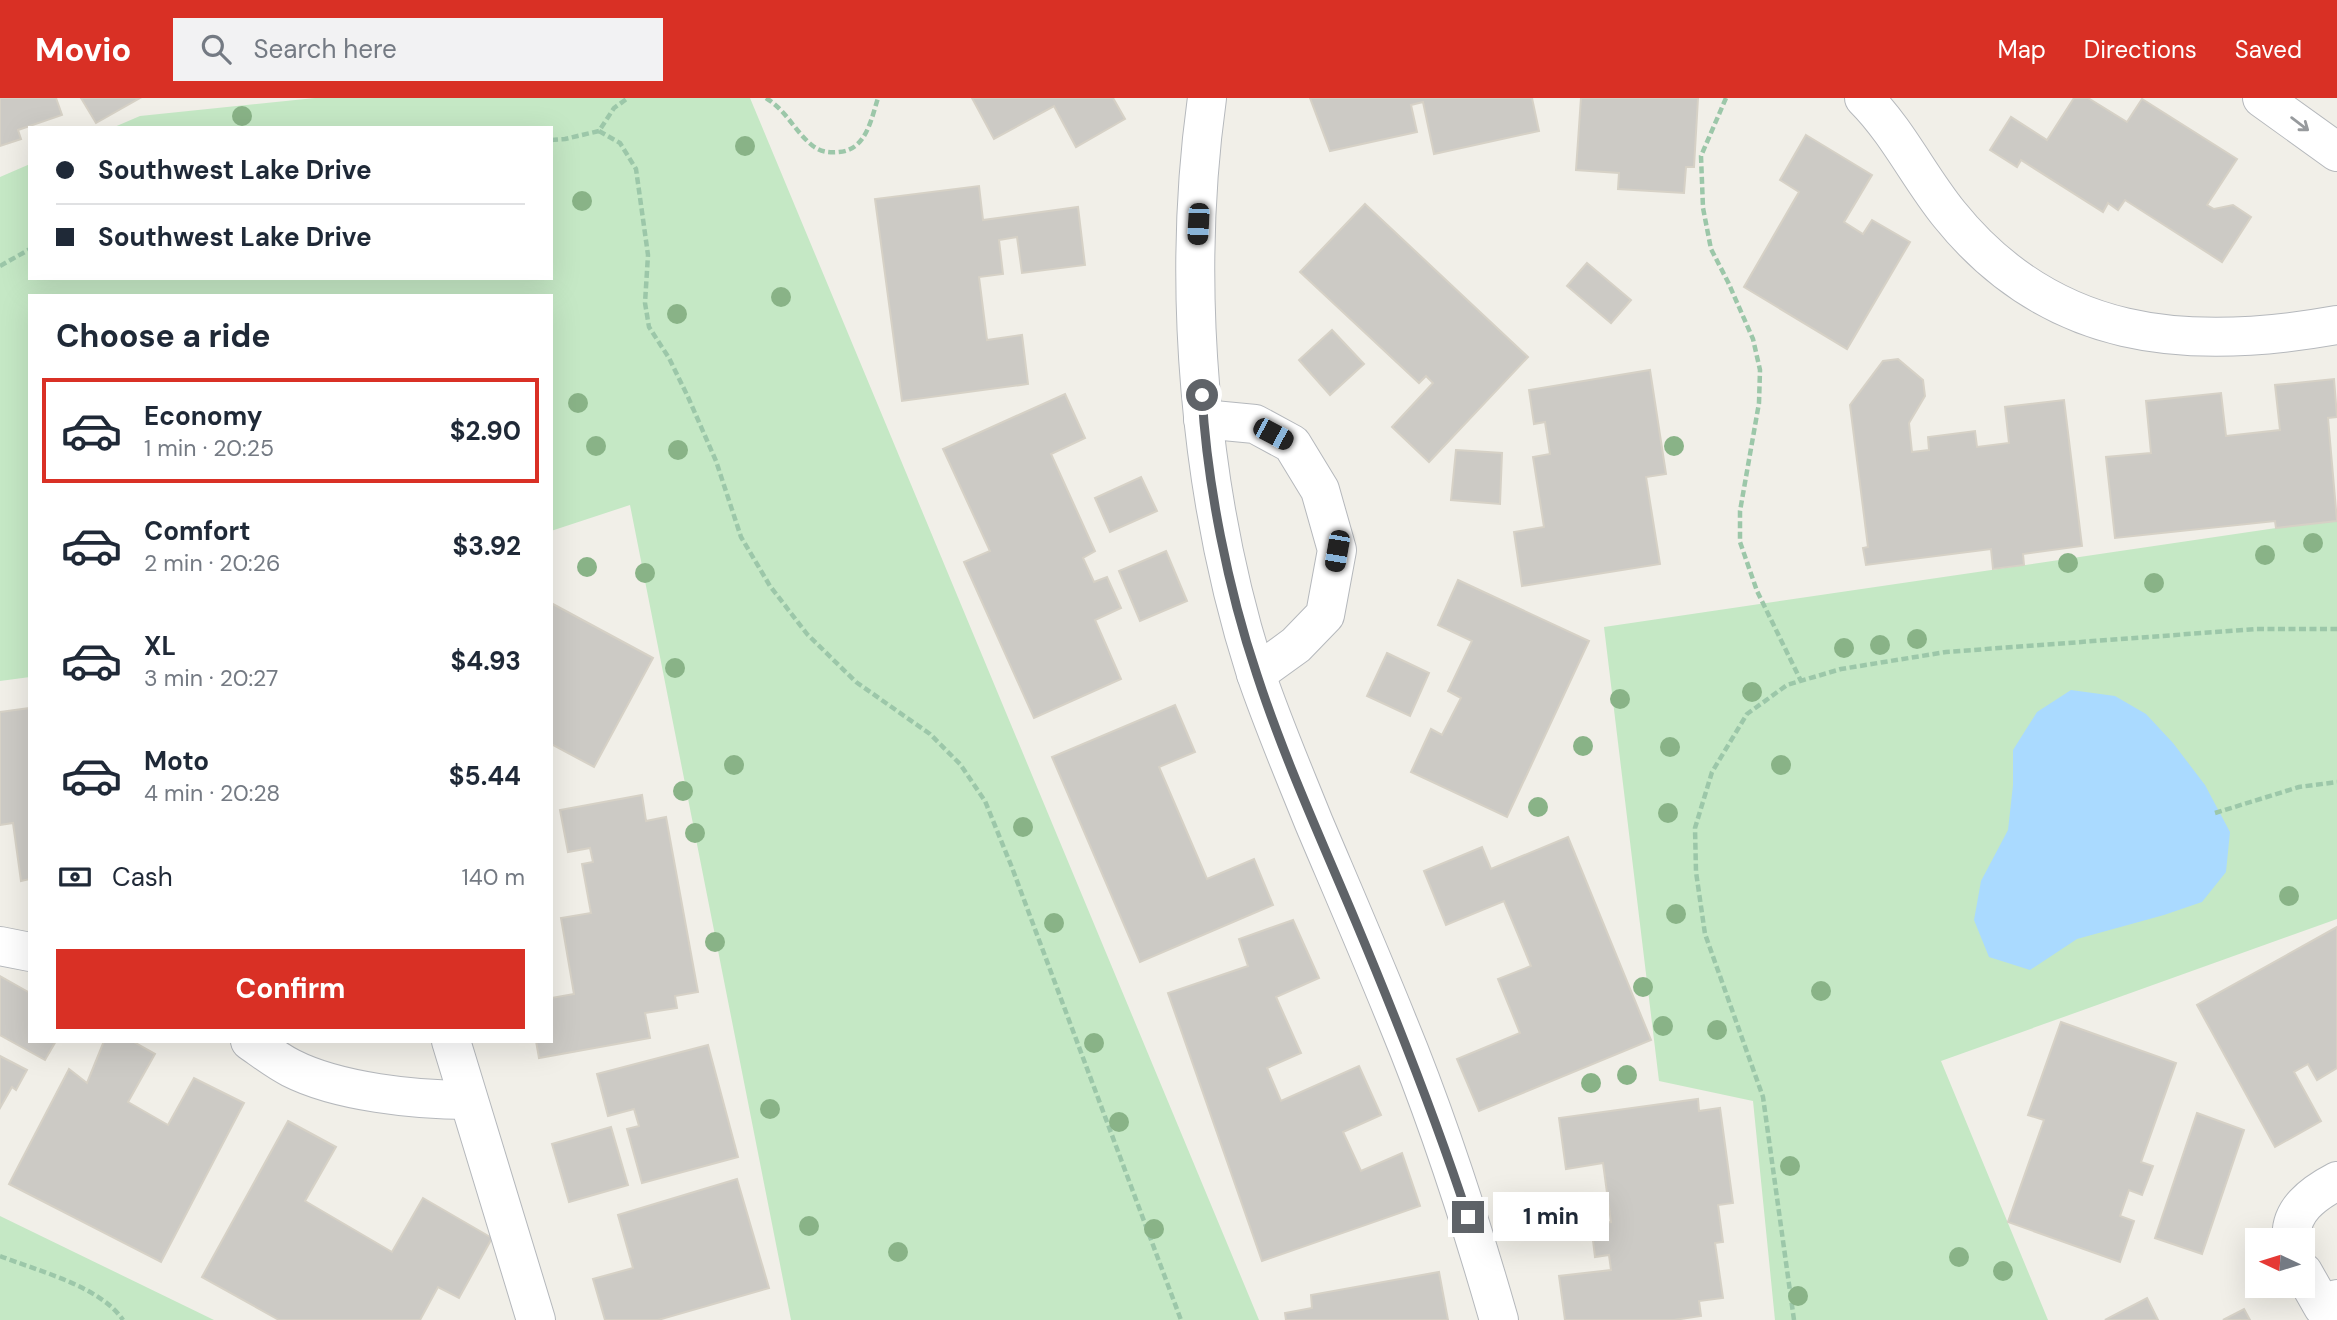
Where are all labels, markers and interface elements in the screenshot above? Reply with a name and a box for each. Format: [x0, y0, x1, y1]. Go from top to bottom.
search box [173, 18, 663, 81]
text: Movio [35, 28, 131, 71]
icon: search [197, 30, 235, 68]
text: Search here [253, 32, 397, 66]
text: Map [1998, 34, 2046, 65]
text: Directions [2084, 34, 2197, 65]
text: Saved [2235, 34, 2302, 65]
one-way arrow [2290, 117, 2309, 132]
text: Southwest Lake Drive [98, 153, 372, 187]
car [1187, 202, 1210, 246]
text: Southwest Lake Drive [98, 220, 372, 254]
text: Choose a ride [56, 315, 271, 357]
route start [1186, 379, 1218, 411]
icon: car [60, 399, 123, 462]
text: Economy [144, 399, 262, 433]
text: $2.90 [450, 414, 521, 448]
car [1250, 415, 1297, 453]
text: 1 min · 20:25 [144, 433, 274, 463]
icon: car [60, 514, 123, 577]
text: Comfort [144, 514, 250, 548]
car [1324, 528, 1351, 574]
text: $3.92 [453, 529, 521, 563]
text: 2 min · 20:26 [144, 548, 280, 578]
icon: car [60, 629, 123, 692]
text: XL [144, 629, 176, 663]
text: $4.93 [451, 644, 521, 678]
text: 3 min · 20:27 [144, 663, 278, 693]
icon: car [60, 744, 123, 807]
text: Moto [144, 744, 209, 778]
text: $5.44 [449, 759, 521, 793]
text: 4 min · 20:28 [144, 778, 280, 808]
icon: cash [56, 858, 94, 896]
text: Cash [112, 860, 173, 894]
text: 140 m [462, 862, 525, 892]
button: Confirm [56, 949, 525, 1029]
callout: 1 min [1492, 1192, 1608, 1242]
route end [1452, 1201, 1484, 1233]
text: 1 min [1523, 1201, 1579, 1231]
north arrow [2245, 1228, 2315, 1298]
map controls [2245, 1228, 2315, 1298]

